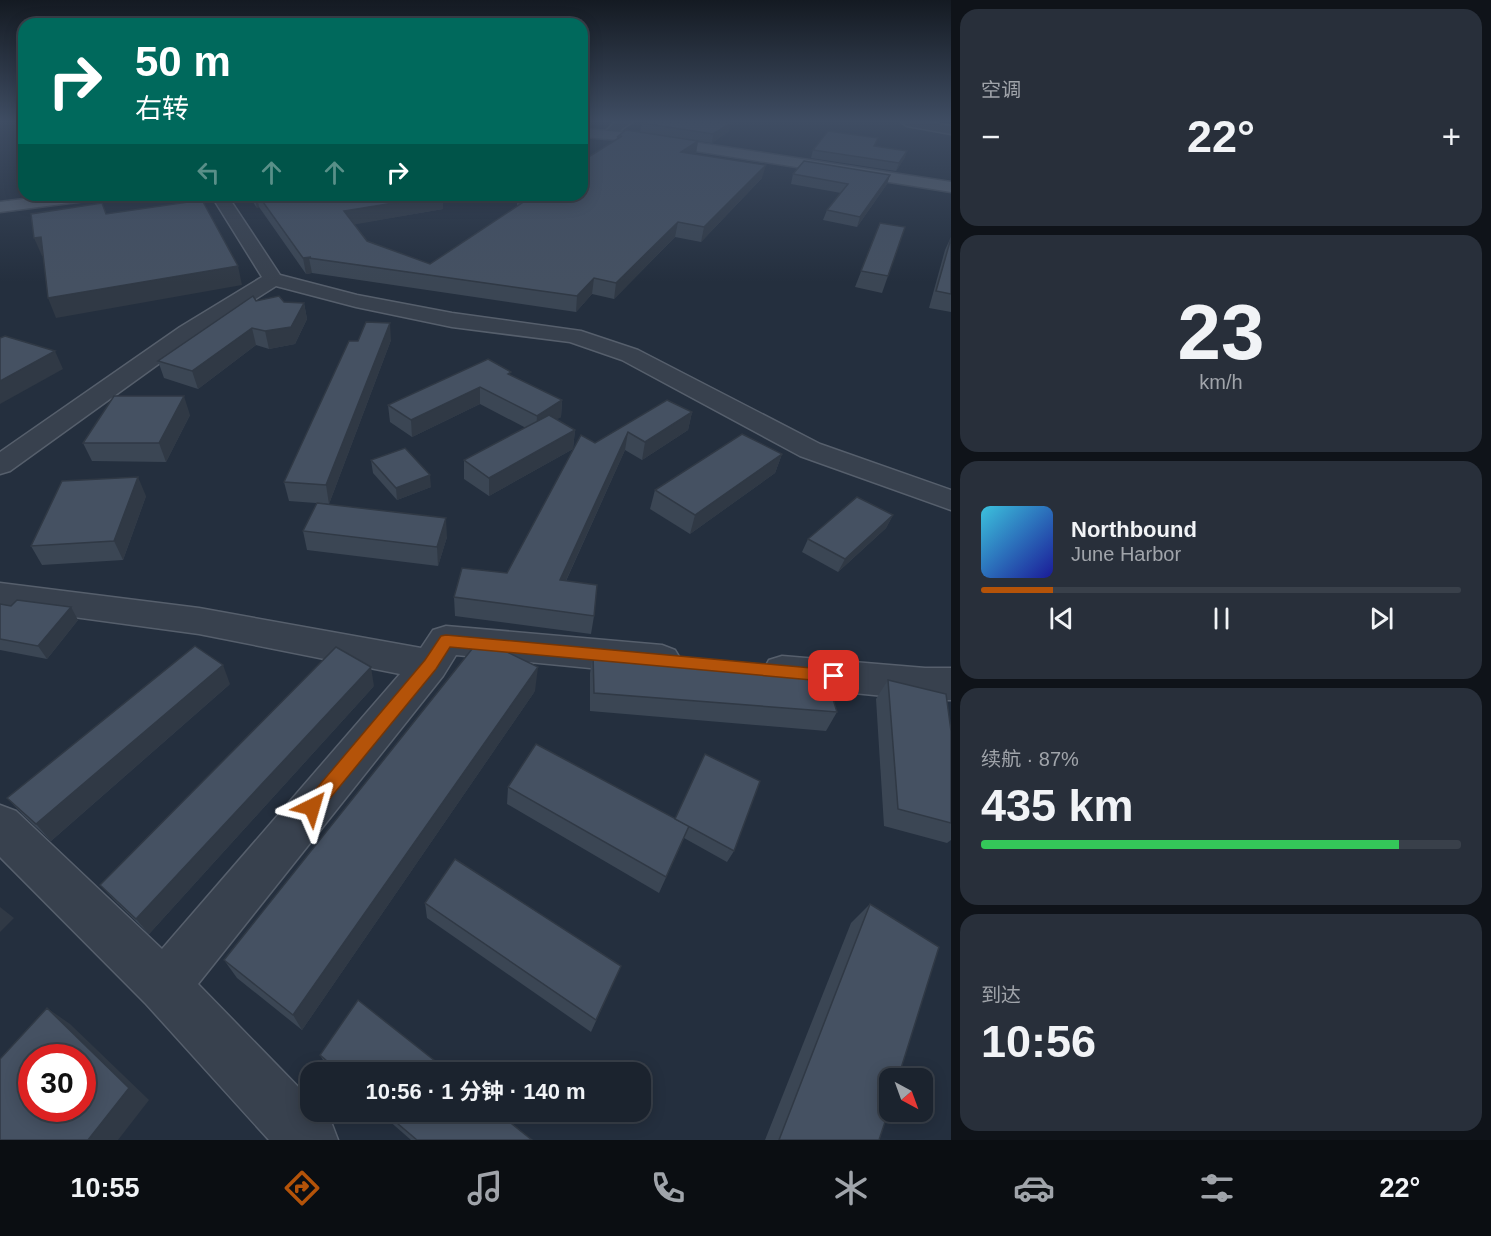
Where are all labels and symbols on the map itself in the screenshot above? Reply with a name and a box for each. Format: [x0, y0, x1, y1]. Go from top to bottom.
pin [808, 650, 859, 701]
position arrow [280, 775, 344, 839]
speed limit sign: 30 [18, 1044, 96, 1122]
north arrow [879, 1068, 933, 1122]

